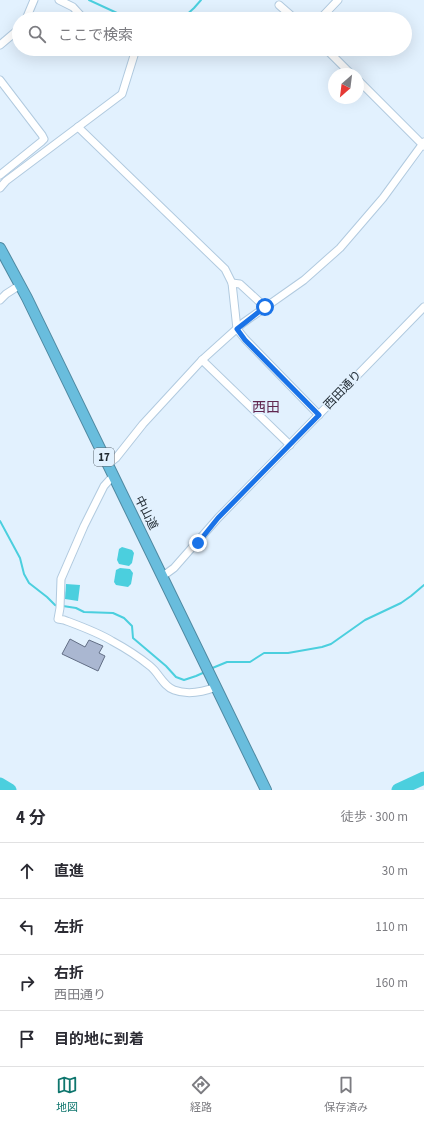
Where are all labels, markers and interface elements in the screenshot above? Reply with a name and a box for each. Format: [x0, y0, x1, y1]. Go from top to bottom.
search box [12, 12, 412, 56]
icon: search [26, 23, 48, 45]
text: ここで検索 [58, 25, 133, 46]
north arrow [328, 68, 364, 104]
route start [256, 298, 274, 316]
street label: 西田通り [320, 367, 366, 413]
district label: 西田 [252, 398, 280, 418]
road number: 17 [94, 448, 114, 466]
street label: 中山道 [130, 493, 162, 533]
route end [189, 534, 207, 552]
text: 4 分 [16, 806, 45, 830]
text: 徒歩 · 300 m [341, 808, 408, 826]
icon: ahead [16, 860, 38, 882]
text: 直進 [54, 861, 84, 882]
text: 30 m [382, 862, 408, 880]
icon: left [16, 916, 38, 938]
text: 左折 [54, 917, 84, 938]
text: 110 m [375, 918, 408, 936]
text: 右折 [54, 963, 84, 984]
icon: right [16, 972, 38, 994]
text: 160 m [375, 974, 408, 992]
text: 西田通り [54, 986, 106, 1004]
icon: arrive [16, 1028, 38, 1050]
text: 目的地に到着 [54, 1029, 144, 1050]
tab: 地図 [56, 1074, 78, 1115]
tab: 経路 [190, 1074, 212, 1115]
tab: 保存済み [324, 1074, 368, 1115]

